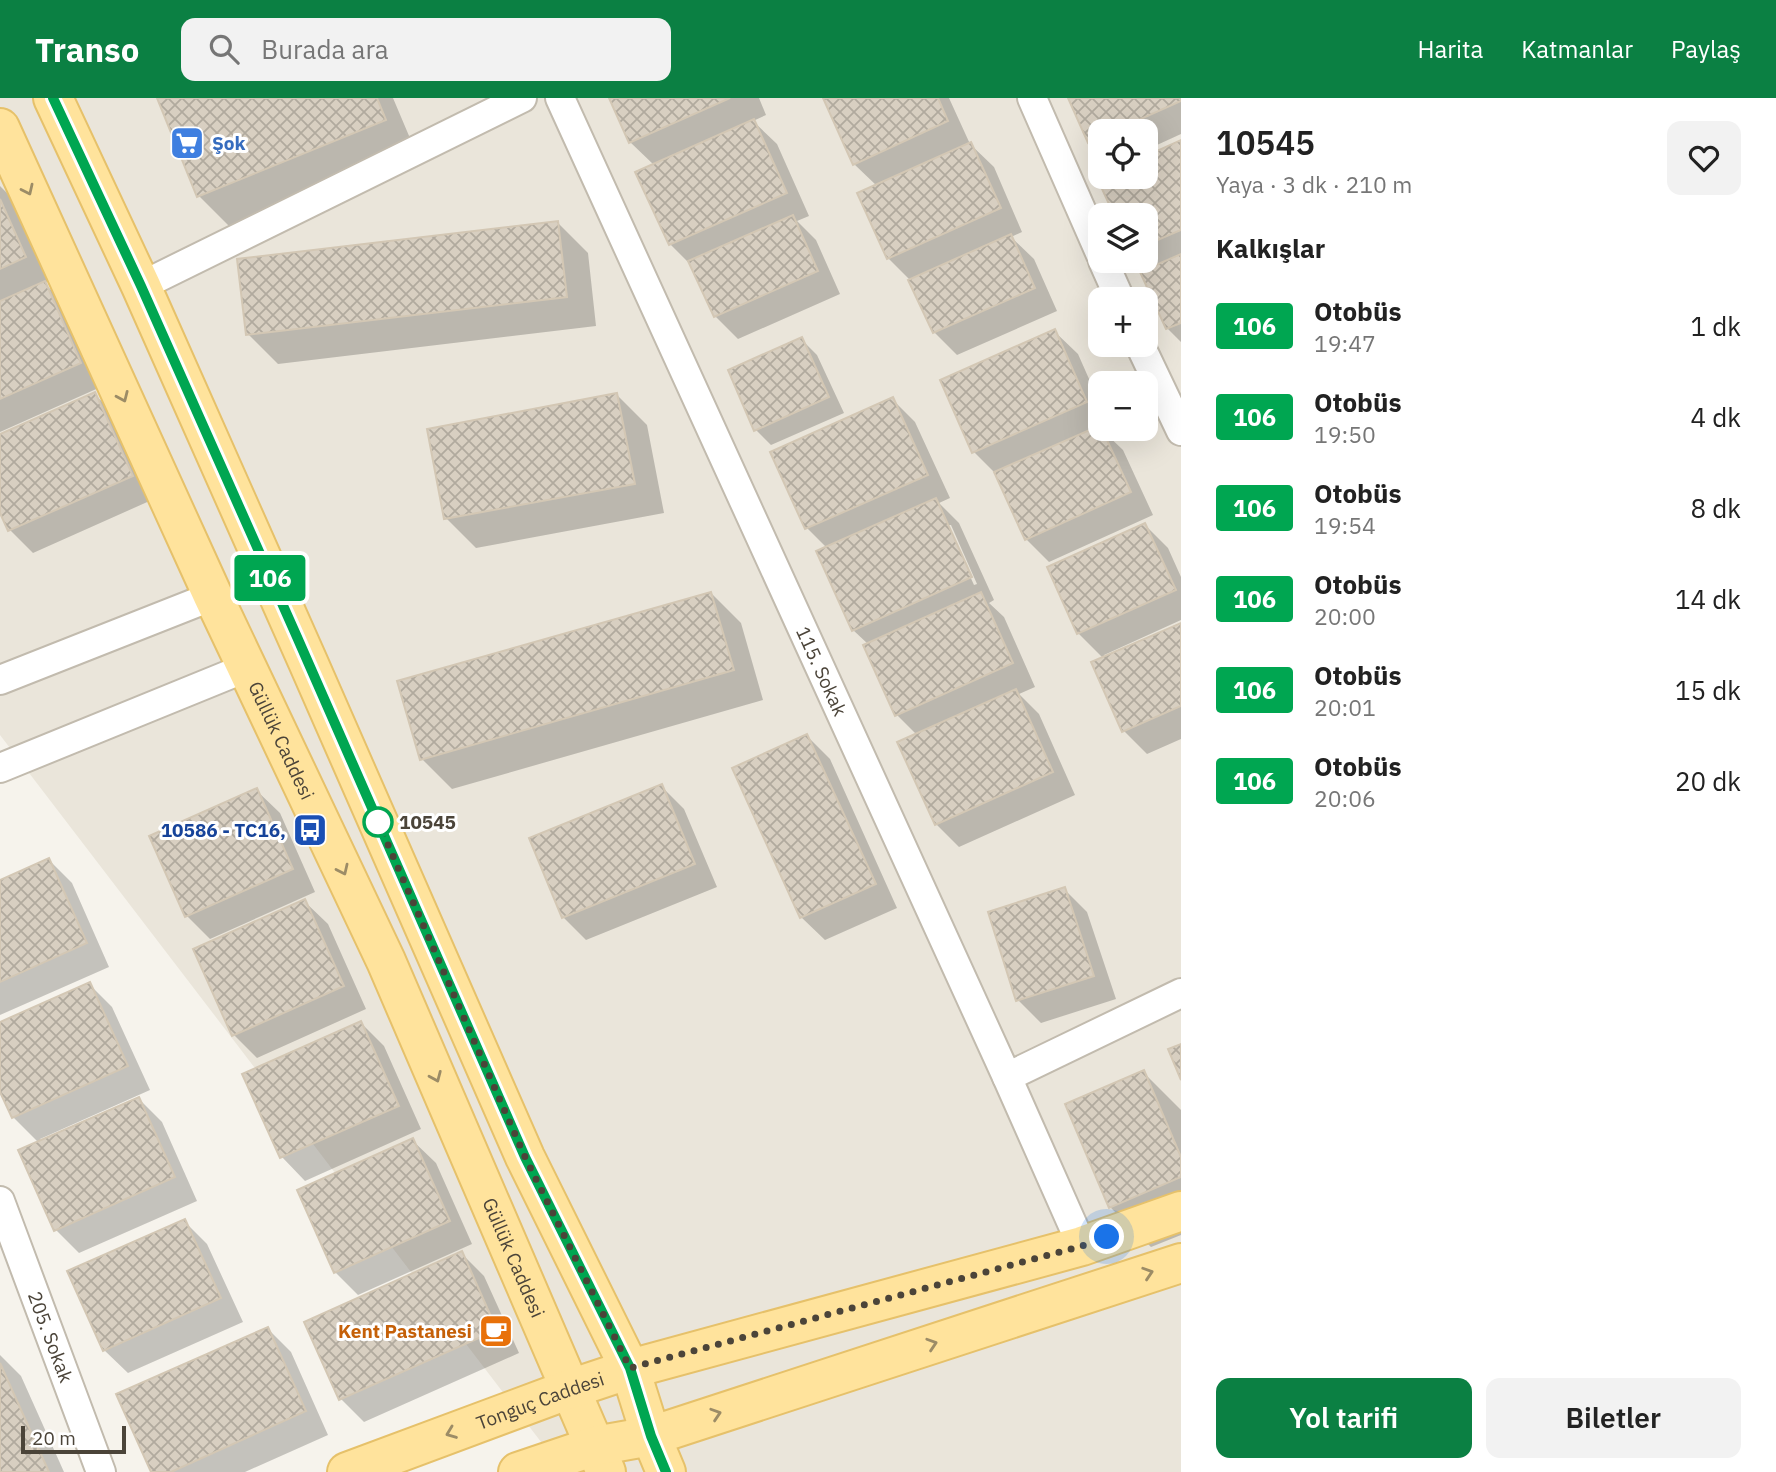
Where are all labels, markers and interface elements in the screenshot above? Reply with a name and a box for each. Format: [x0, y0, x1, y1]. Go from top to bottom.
search box [181, 18, 671, 81]
text: Transo [35, 28, 139, 71]
icon: search [205, 30, 243, 68]
text: Burada ara [261, 32, 389, 66]
text: Harita [1417, 33, 1483, 65]
text: Katmanlar [1521, 33, 1633, 65]
text: Paylaş [1671, 33, 1741, 65]
map controls [1088, 119, 1158, 441]
button: locate [1088, 119, 1158, 189]
text: 10545 [1216, 121, 1315, 164]
button: heart [1667, 121, 1741, 195]
supermarket icon: Şok [168, 124, 206, 162]
place label: Şok [212, 131, 246, 155]
text: Yaya · 3 dk · 210 m [1216, 169, 1412, 199]
one-way arrow [20, 183, 34, 195]
button: layers [1088, 203, 1158, 273]
text: Kalkışlar [1216, 231, 1325, 265]
button: + [1088, 287, 1158, 357]
text: Otobüs [1314, 294, 1402, 328]
text: 1 dk [1690, 309, 1741, 343]
text: 106 [1233, 310, 1276, 342]
text: 19:47 [1314, 328, 1376, 358]
button: − [1088, 371, 1158, 441]
text: Otobüs [1314, 385, 1402, 419]
one-way arrow [115, 390, 129, 402]
text: 4 dk [1690, 400, 1741, 434]
text: 106 [1233, 401, 1276, 433]
text: 19:50 [1314, 419, 1376, 449]
text: Otobüs [1314, 476, 1402, 510]
text: 8 dk [1690, 491, 1741, 525]
text: 106 [1233, 492, 1276, 524]
text: 19:54 [1314, 510, 1376, 540]
line badge: 106 [230, 555, 310, 601]
text: 106 [248, 562, 292, 594]
text: Otobüs [1314, 567, 1402, 601]
text: 14 dk [1675, 582, 1741, 616]
text: 106 [1233, 583, 1276, 615]
text: 20:00 [1314, 601, 1376, 631]
street label: 115. Sokak [791, 623, 852, 720]
text: Otobüs [1314, 658, 1402, 692]
text: 15 dk [1675, 673, 1741, 707]
text: 106 [1233, 674, 1276, 706]
street label: Güllük Caddesi [243, 677, 320, 803]
text: 20:01 [1314, 692, 1376, 722]
text: Otobüs [1314, 749, 1402, 783]
text: 20 dk [1675, 764, 1741, 798]
text: 106 [1233, 765, 1276, 797]
text: 20:06 [1314, 783, 1376, 813]
marker: 10545 [363, 807, 393, 837]
place label: 10545 [399, 810, 456, 834]
bus stop icon: 10586 - TC16, [291, 811, 329, 849]
place label: 10586 - TC16, [161, 818, 286, 842]
one-way arrow [335, 862, 349, 875]
one-way arrow [428, 1070, 442, 1082]
street label: Güllük Caddesi [477, 1194, 550, 1321]
your location [1089, 1219, 1124, 1254]
one-way arrow [1142, 1267, 1154, 1281]
street label: 205. Sokak [23, 1288, 79, 1386]
cafe icon: Kent Pastanesi [477, 1312, 515, 1350]
place label: Kent Pastanesi [338, 1319, 472, 1343]
one-way arrow [926, 1338, 938, 1352]
street label: Tonguç Caddesi [473, 1366, 607, 1435]
button: Yol tarifi [1216, 1378, 1472, 1458]
button: Biletler [1486, 1378, 1741, 1458]
one-way arrow [710, 1408, 722, 1423]
scale bar [21, 1423, 126, 1455]
one-way arrow [445, 1425, 457, 1439]
text: 20 m [32, 1426, 76, 1450]

